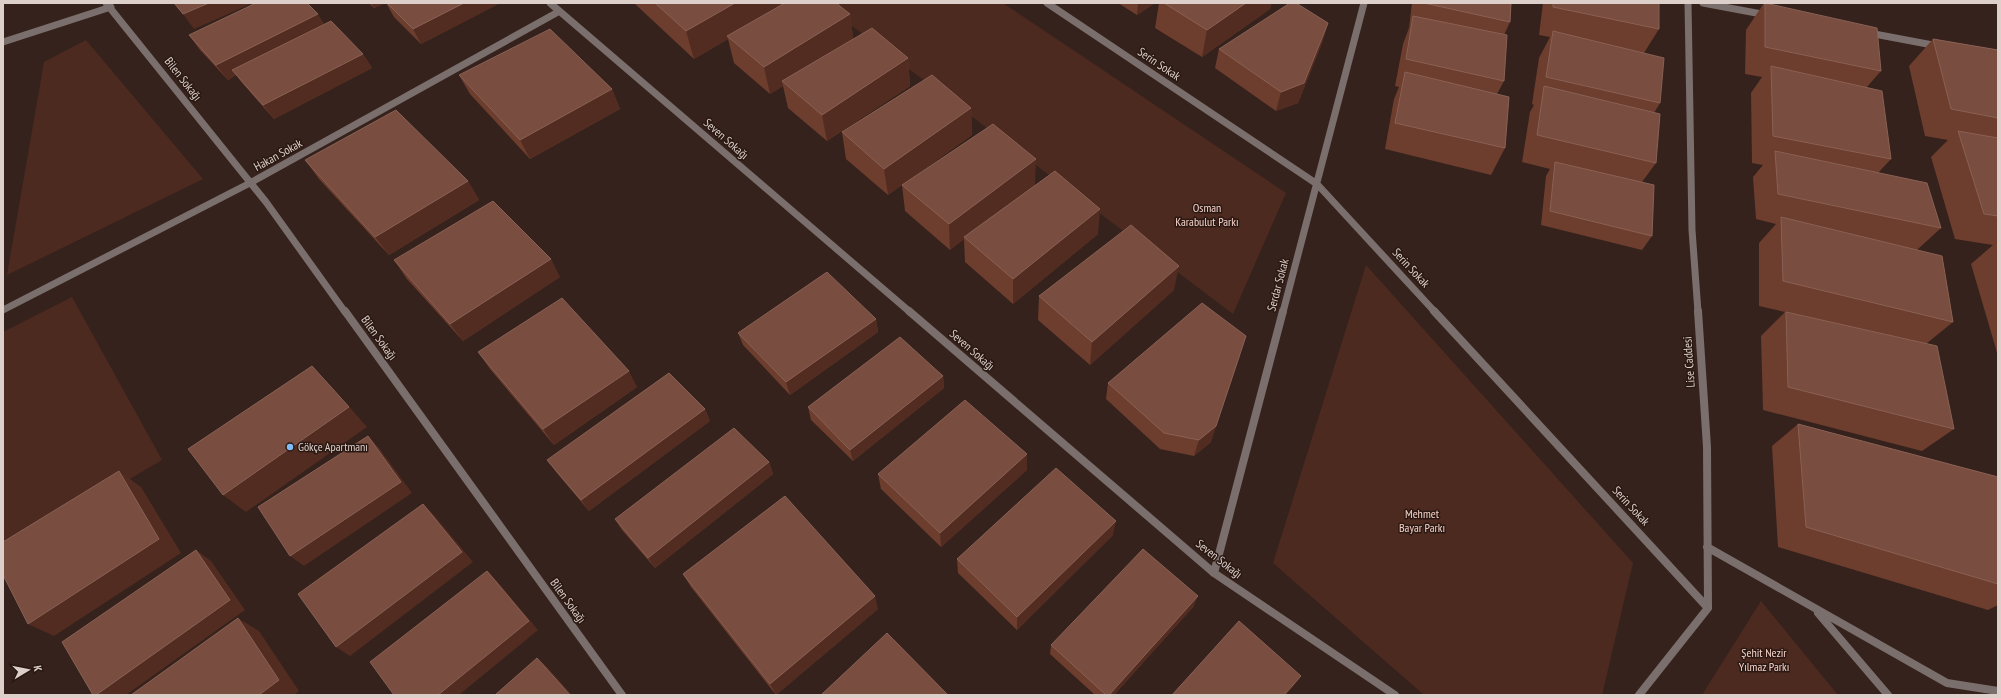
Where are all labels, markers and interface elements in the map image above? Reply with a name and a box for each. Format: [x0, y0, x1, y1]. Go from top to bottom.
street label: Serin Sokak [1135, 44, 1184, 83]
street label: Bilen Sokağı [162, 54, 205, 104]
street label: Seven Sokağı [701, 115, 752, 162]
street label: Hakan Sokak [251, 135, 305, 174]
park label: Osman Karabulut Parkı [1175, 200, 1239, 229]
street label: Serin Sokak [1389, 245, 1434, 291]
street label: Serdar Sokak [1263, 257, 1292, 313]
street label: Bilen Sokağı [358, 313, 401, 363]
street label: Seven Sokağı [947, 326, 998, 373]
street label: Lise Caddesi [1679, 336, 1698, 388]
place label: Gökçe Apartmanı [298, 439, 368, 454]
marker: Gökçe Apartmanı [285, 442, 295, 452]
street label: Serin Sokak [1609, 483, 1654, 529]
park label: Mehmet Bayar Parkı [1399, 506, 1445, 535]
street label: Seven Sokağı [1193, 536, 1246, 581]
street label: Bilen Sokağı [547, 576, 590, 626]
park label: Şehit Nezir Yılmaz Parkı [1739, 645, 1789, 674]
north arrow [8, 650, 48, 690]
text: K [30, 664, 45, 673]

